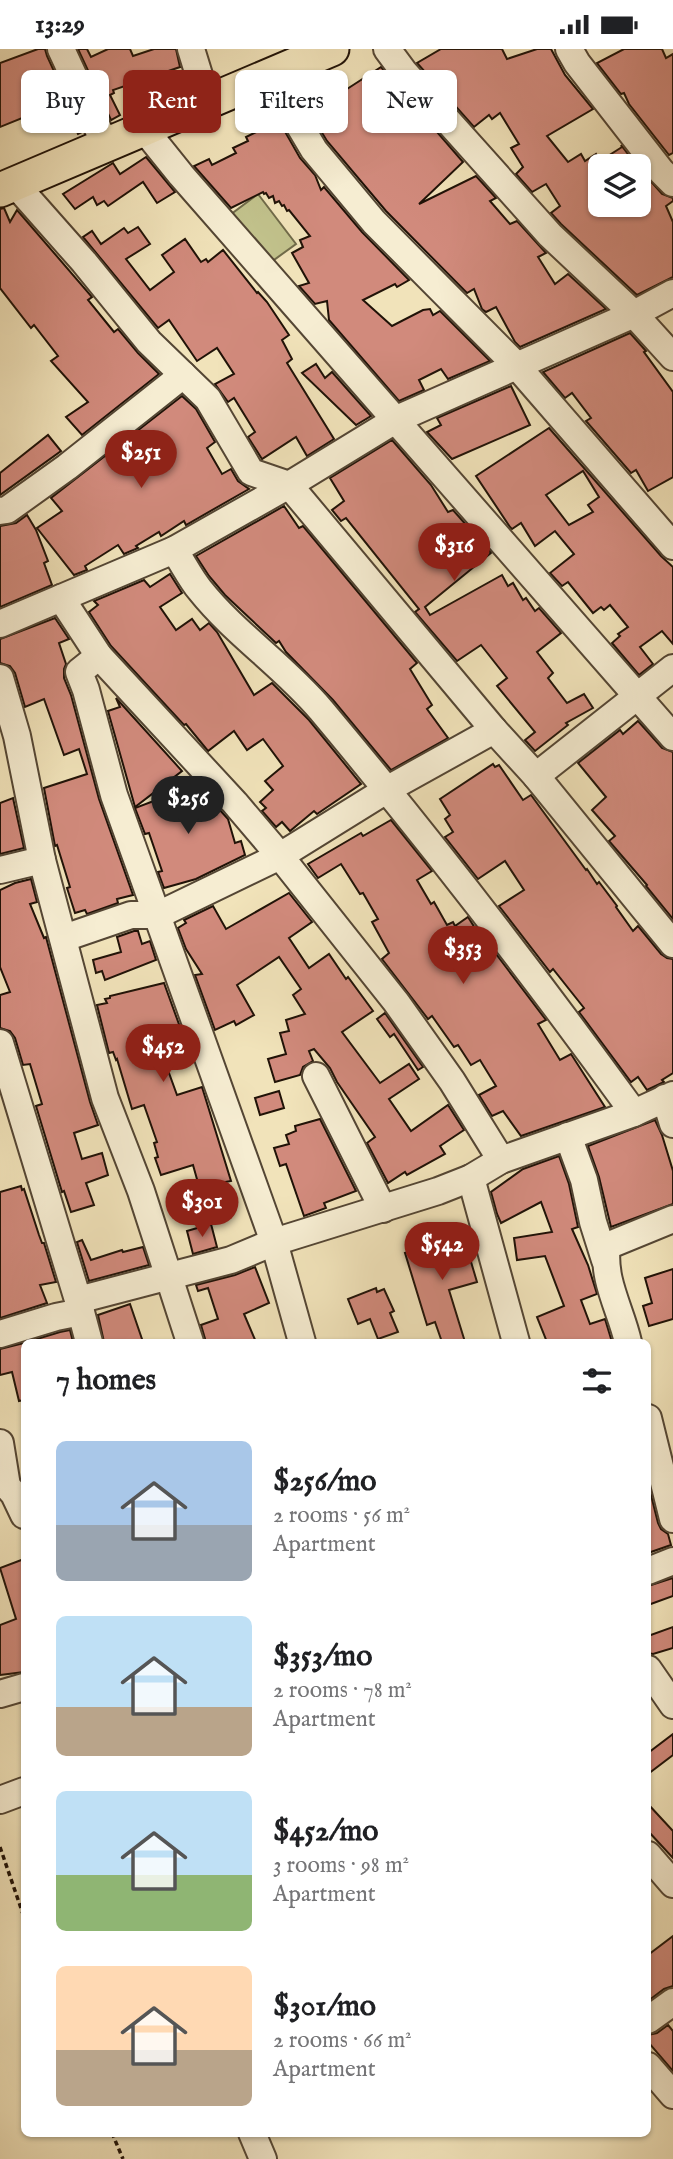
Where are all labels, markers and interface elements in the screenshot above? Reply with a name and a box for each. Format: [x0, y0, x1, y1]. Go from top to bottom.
text: 13:29 [35, 8, 85, 41]
chip: Buy [21, 70, 109, 133]
chip: Rent [123, 70, 221, 133]
chip: Filters [235, 70, 348, 133]
chip: New [362, 70, 457, 133]
map controls [588, 154, 651, 217]
button: layers [588, 154, 651, 217]
pin: $251 [100, 431, 182, 490]
text: $251 [121, 438, 161, 467]
pin: $316 [413, 524, 495, 583]
text: $316 [434, 531, 474, 560]
pin: $256 [147, 777, 229, 836]
text: $256 [167, 784, 209, 813]
pin: $353 [422, 927, 504, 986]
text: $353 [444, 934, 482, 963]
pin: $452 [122, 1025, 204, 1084]
text: $452 [142, 1032, 184, 1061]
pin: $301 [161, 1179, 243, 1239]
text: $301 [181, 1187, 223, 1216]
pin: $542 [401, 1223, 483, 1282]
text: $542 [420, 1230, 464, 1259]
text: 7 homes [56, 1362, 156, 1400]
icon: filters [578, 1362, 616, 1400]
text: $256/mo [273, 1463, 377, 1501]
icon: home [112, 1469, 196, 1553]
text: 2 rooms · 56 m² [273, 1501, 410, 1530]
text: Apartment [273, 1530, 376, 1559]
text: $353/mo [273, 1638, 372, 1676]
icon: home [112, 1644, 196, 1728]
text: 2 rooms · 78 m² [273, 1676, 412, 1705]
text: Apartment [273, 1705, 376, 1734]
text: $452/mo [273, 1813, 379, 1851]
icon: home [112, 1819, 196, 1903]
text: 3 rooms · 98 m² [273, 1851, 409, 1880]
text: Apartment [273, 1880, 376, 1909]
text: $301/mo [273, 1988, 376, 2026]
icon: home [112, 1994, 196, 2078]
text: 2 rooms · 66 m² [273, 2026, 412, 2055]
text: Apartment [273, 2055, 376, 2084]

